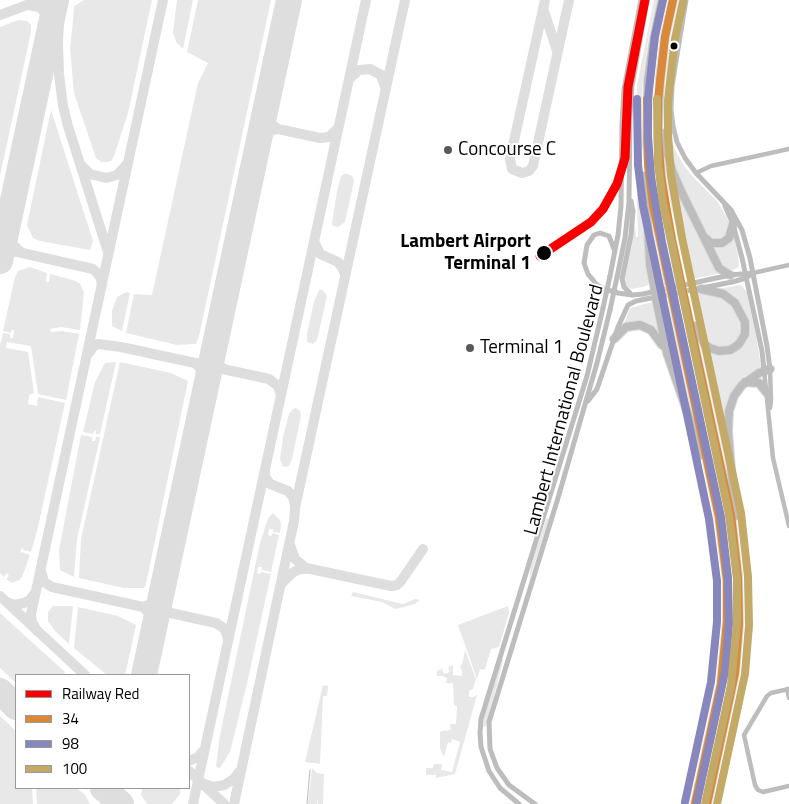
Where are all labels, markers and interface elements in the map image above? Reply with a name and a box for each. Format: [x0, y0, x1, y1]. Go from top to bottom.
unlabelled marker [669, 41, 679, 51]
place label: Concourse C [458, 139, 556, 161]
marker: Concourse C [442, 144, 454, 156]
place label: Lambert Airport Terminal 1 [400, 231, 531, 275]
marker: Lambert Airport Terminal 1 [535, 244, 553, 262]
street label: Lambert International Boulevard [521, 282, 609, 538]
place label: Terminal 1 [480, 337, 563, 359]
marker: Terminal 1 [464, 342, 476, 354]
legend [15, 674, 190, 789]
text: Railway Red [62, 682, 139, 705]
text: 34 [62, 707, 79, 730]
text: 98 [62, 732, 79, 755]
text: 100 [62, 757, 87, 780]

